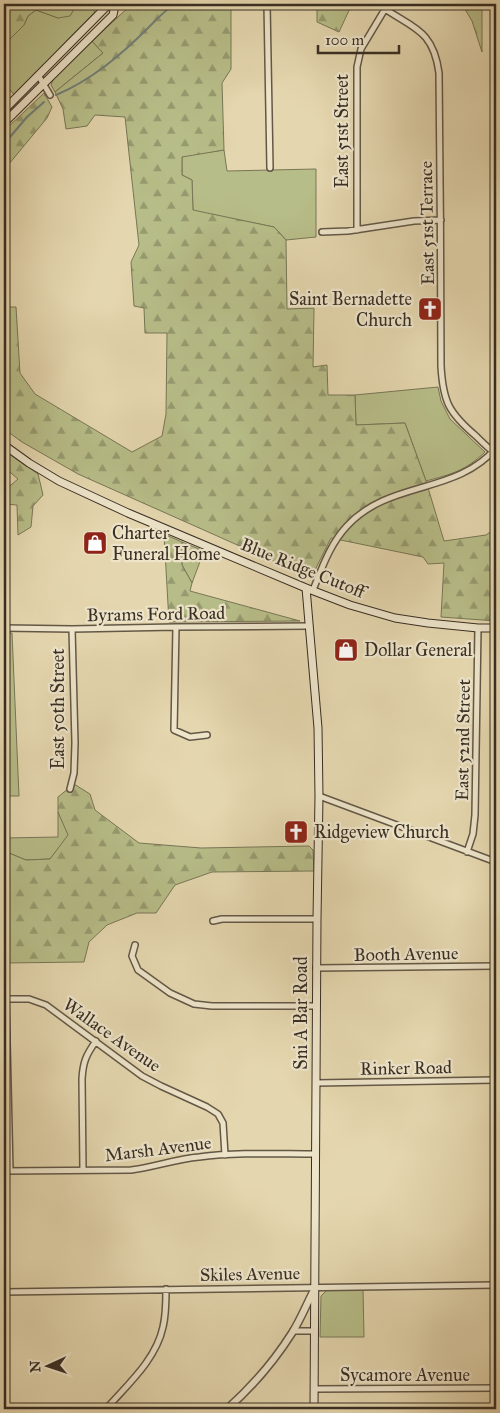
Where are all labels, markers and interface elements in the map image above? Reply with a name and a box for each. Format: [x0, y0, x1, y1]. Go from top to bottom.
scale bar [318, 22, 399, 54]
text: 100 m [325, 31, 365, 49]
street label: East 51st Street [331, 73, 353, 188]
street label: East 51st Terrace [415, 161, 439, 285]
place label: Saint Bernadette Church [289, 288, 412, 331]
church icon: Saint Bernadette Church [417, 296, 443, 322]
place label: Charter Funeral Home [112, 522, 221, 565]
shop icon: Charter Funeral Home [82, 530, 108, 556]
street label: Blue Ridge Cutoff [237, 533, 371, 605]
street label: Byrams Ford Road [87, 602, 225, 626]
shop icon: Dollar General [333, 637, 359, 663]
place label: Dollar General [364, 639, 473, 661]
street label: East 50th Street [47, 648, 69, 770]
street label: East 52nd Street [451, 678, 475, 801]
church icon: Ridgeview Church [283, 819, 309, 845]
place label: Ridgeview Church [314, 821, 449, 844]
street label: Booth Avenue [354, 942, 458, 966]
street label: Sni A Bar Road [290, 956, 312, 1070]
street label: Wallace Avenue [59, 993, 165, 1077]
street label: Rinker Road [360, 1056, 452, 1080]
street label: Marsh Avenue [103, 1132, 213, 1166]
street label: Skiles Avenue [200, 1262, 300, 1286]
north arrow [22, 1340, 72, 1390]
text: N [27, 1360, 44, 1373]
street label: Sycamore Avenue [340, 1364, 470, 1386]

